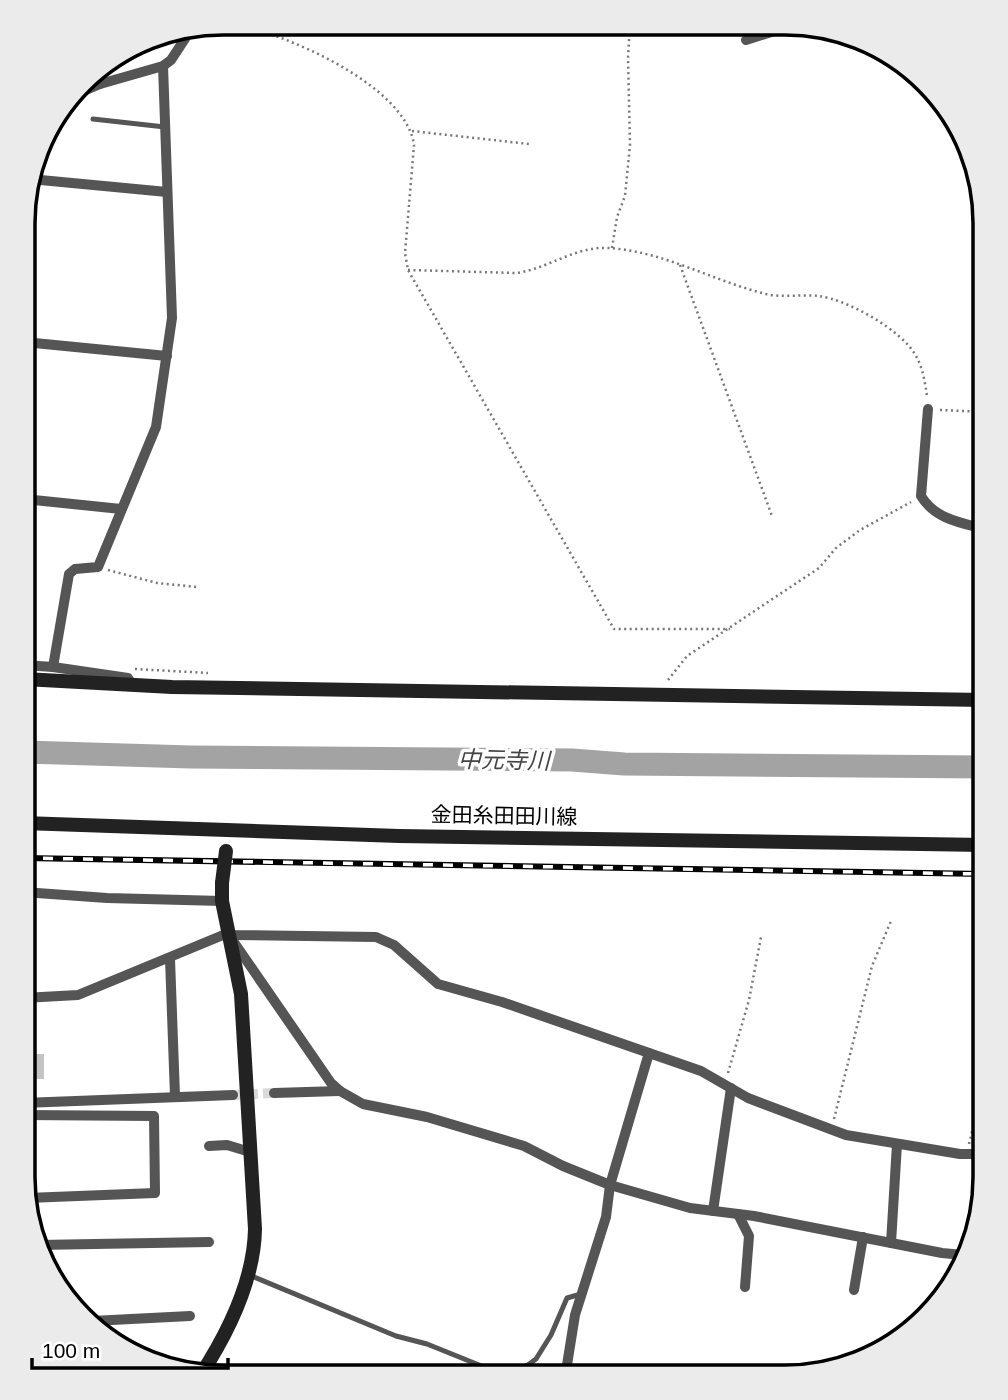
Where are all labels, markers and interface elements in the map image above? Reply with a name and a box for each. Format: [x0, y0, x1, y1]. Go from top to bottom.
water label: 中元寺川 [458, 746, 553, 774]
street label: 金田糸田田川線 [430, 803, 578, 828]
scale bar [32, 1326, 228, 1370]
text: 100 m [42, 1339, 100, 1362]

